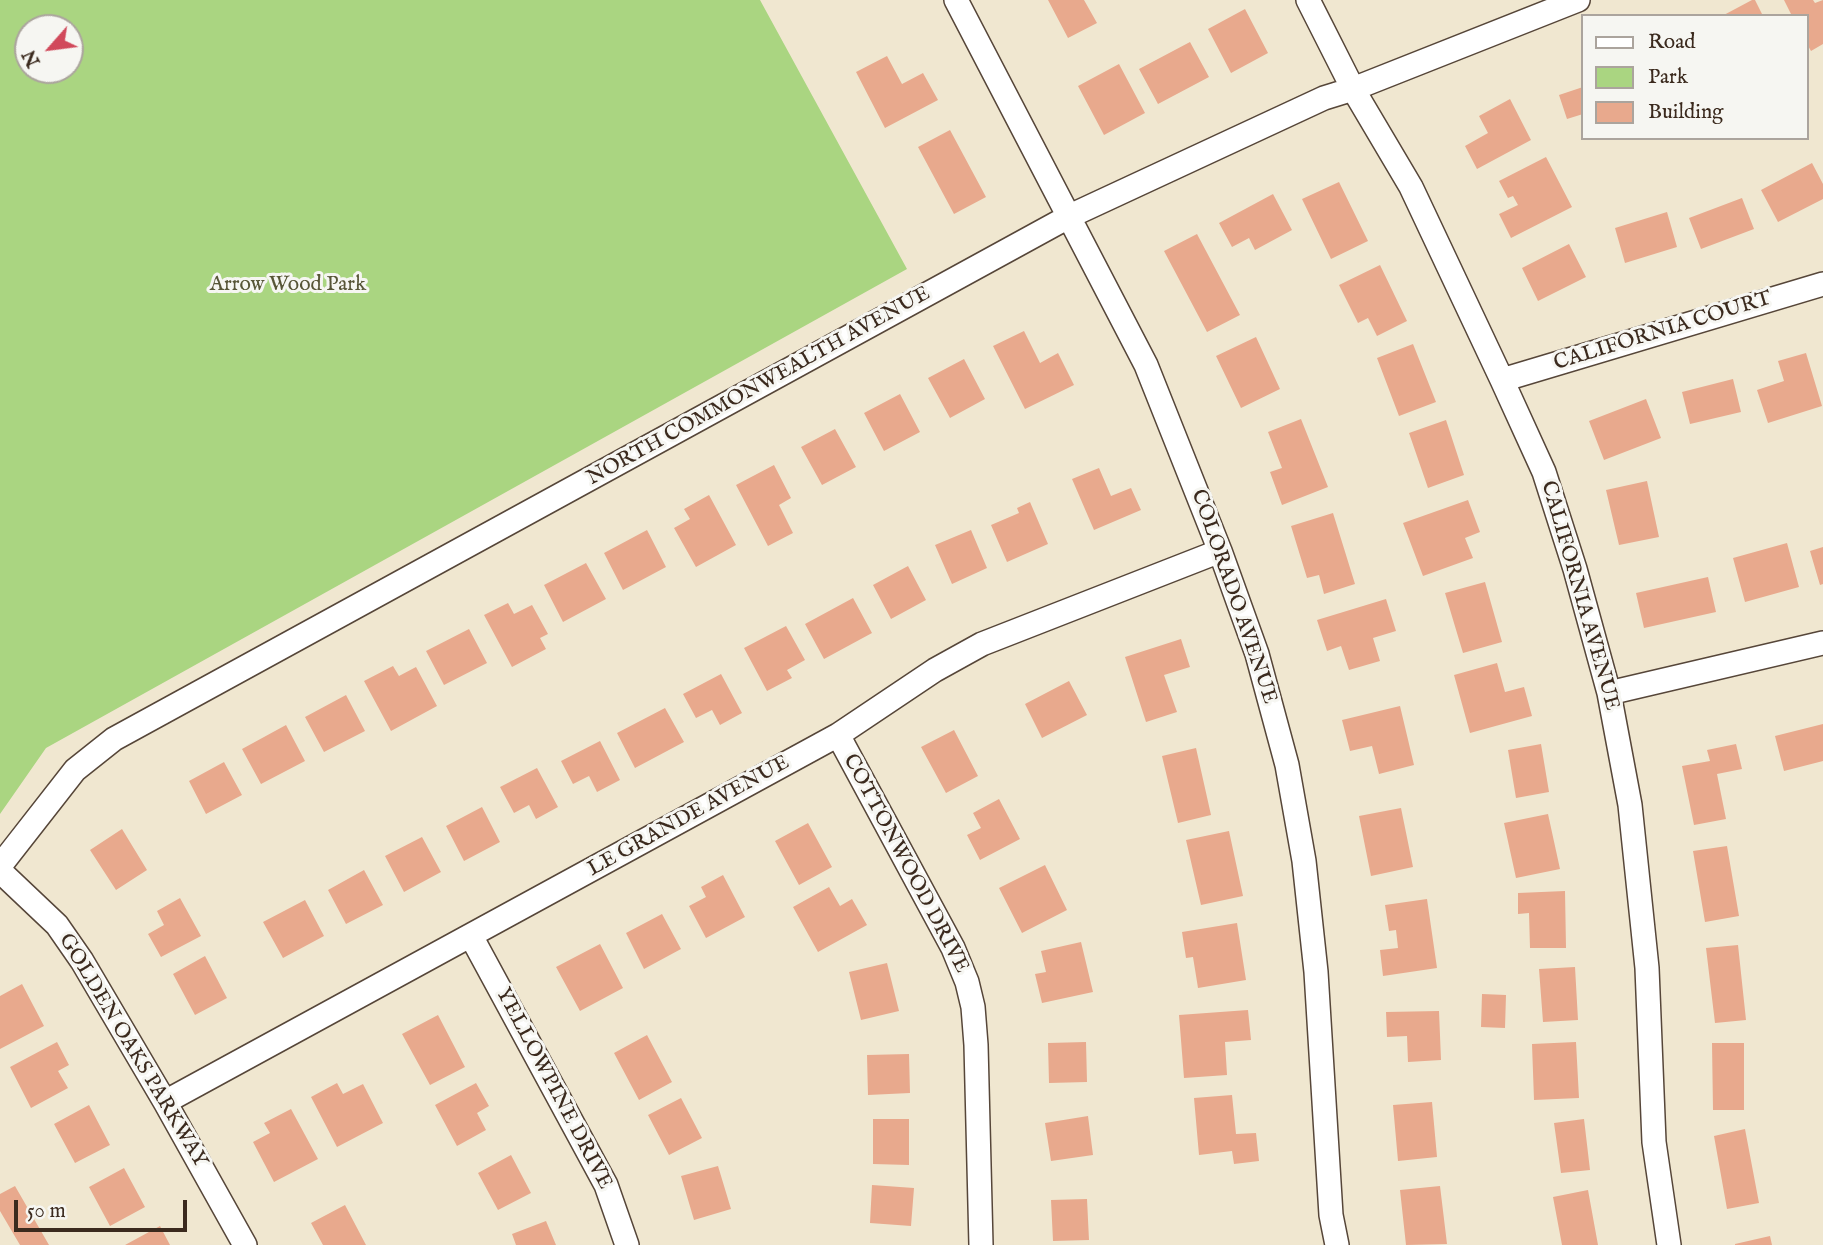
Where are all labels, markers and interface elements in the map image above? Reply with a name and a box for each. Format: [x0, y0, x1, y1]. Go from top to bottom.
north arrow [14, 14, 84, 84]
legend [1582, 14, 1809, 140]
text: Road [1648, 29, 1695, 56]
text: N [18, 45, 47, 71]
text: Park [1648, 64, 1688, 91]
text: Building [1648, 99, 1723, 126]
park label: Arrow Wood Park [210, 273, 366, 299]
street label: NORTH COMMONWEALTH AVENUE [583, 282, 935, 492]
street label: CALIFORNIA COURT [1551, 287, 1775, 377]
street label: CALIFORNIA AVENUE [1534, 478, 1624, 714]
street label: COLORADO AVENUE [1184, 486, 1282, 708]
street label: COTTONWOOD DRIVE [837, 750, 973, 978]
street label: LE GRANDE AVENUE [584, 751, 794, 883]
street label: GOLDEN OAKS PARKWAY [52, 930, 212, 1172]
street label: YELLOWPINE DRIVE [489, 984, 617, 1194]
scale bar [18, 1186, 191, 1230]
text: 50 m [27, 1198, 66, 1225]

